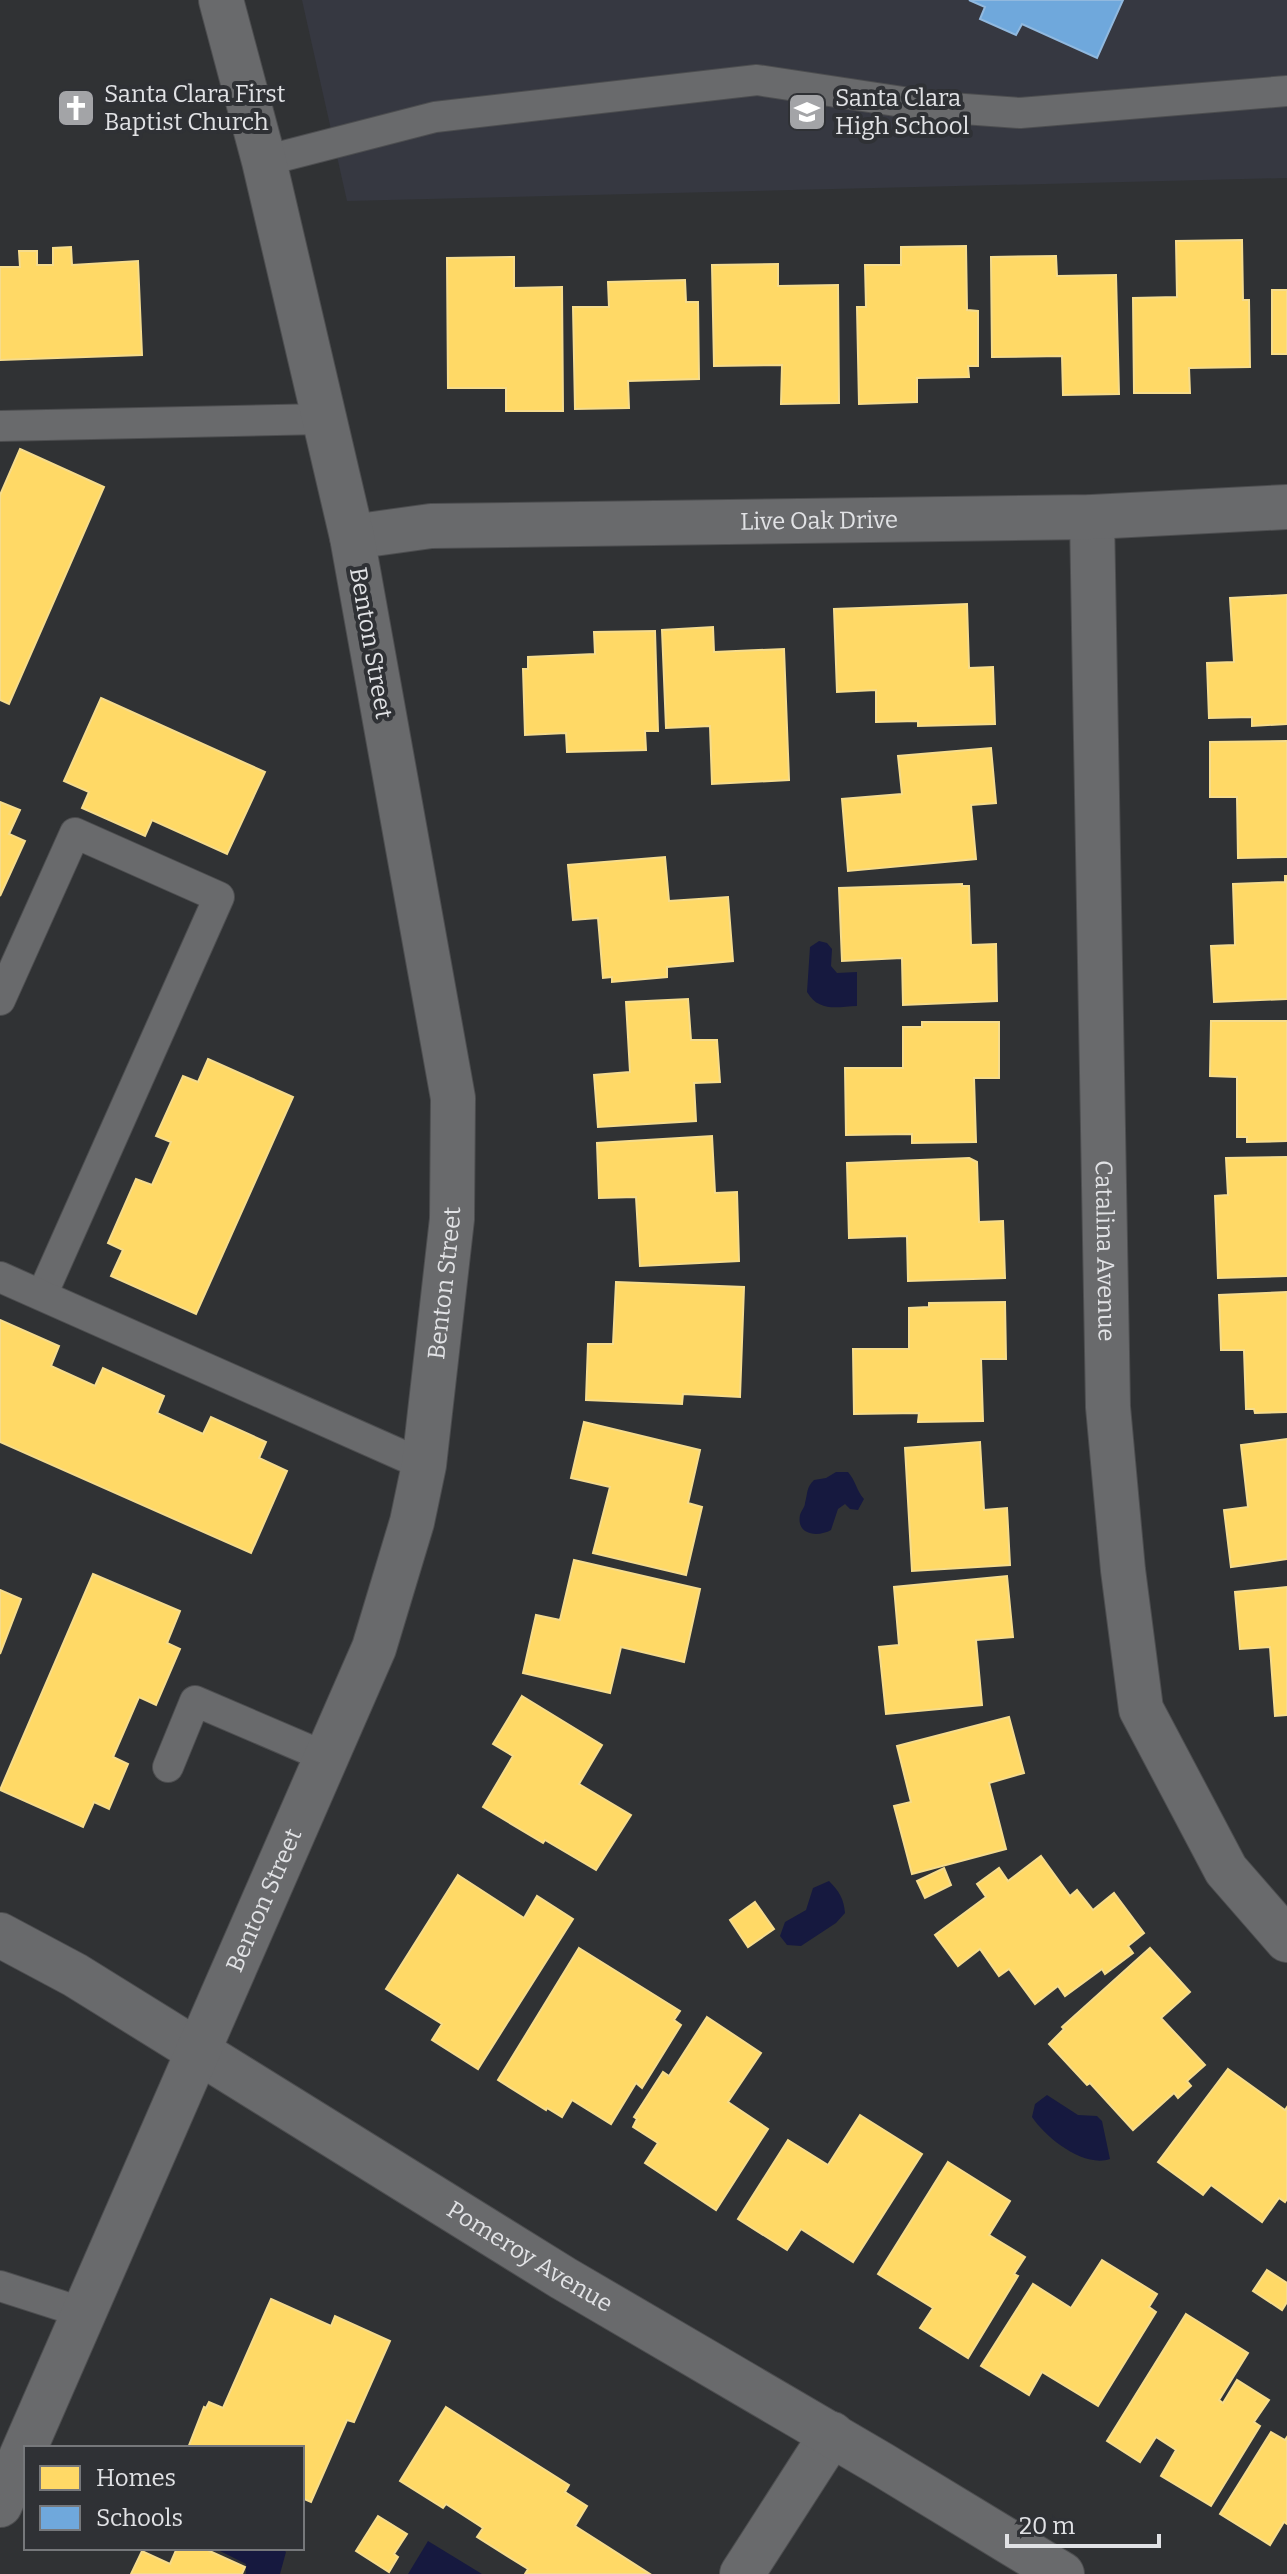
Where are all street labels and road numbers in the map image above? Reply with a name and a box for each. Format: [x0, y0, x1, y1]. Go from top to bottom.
street label: Live Oak Drive [740, 506, 898, 536]
street label: Benton Street [344, 565, 398, 721]
street label: Catalina Avenue [1090, 1160, 1121, 1342]
street label: Benton Street [422, 1206, 466, 1361]
street label: Benton Street [220, 1824, 308, 1976]
street label: Pomeroy Avenue [442, 2195, 618, 2318]

